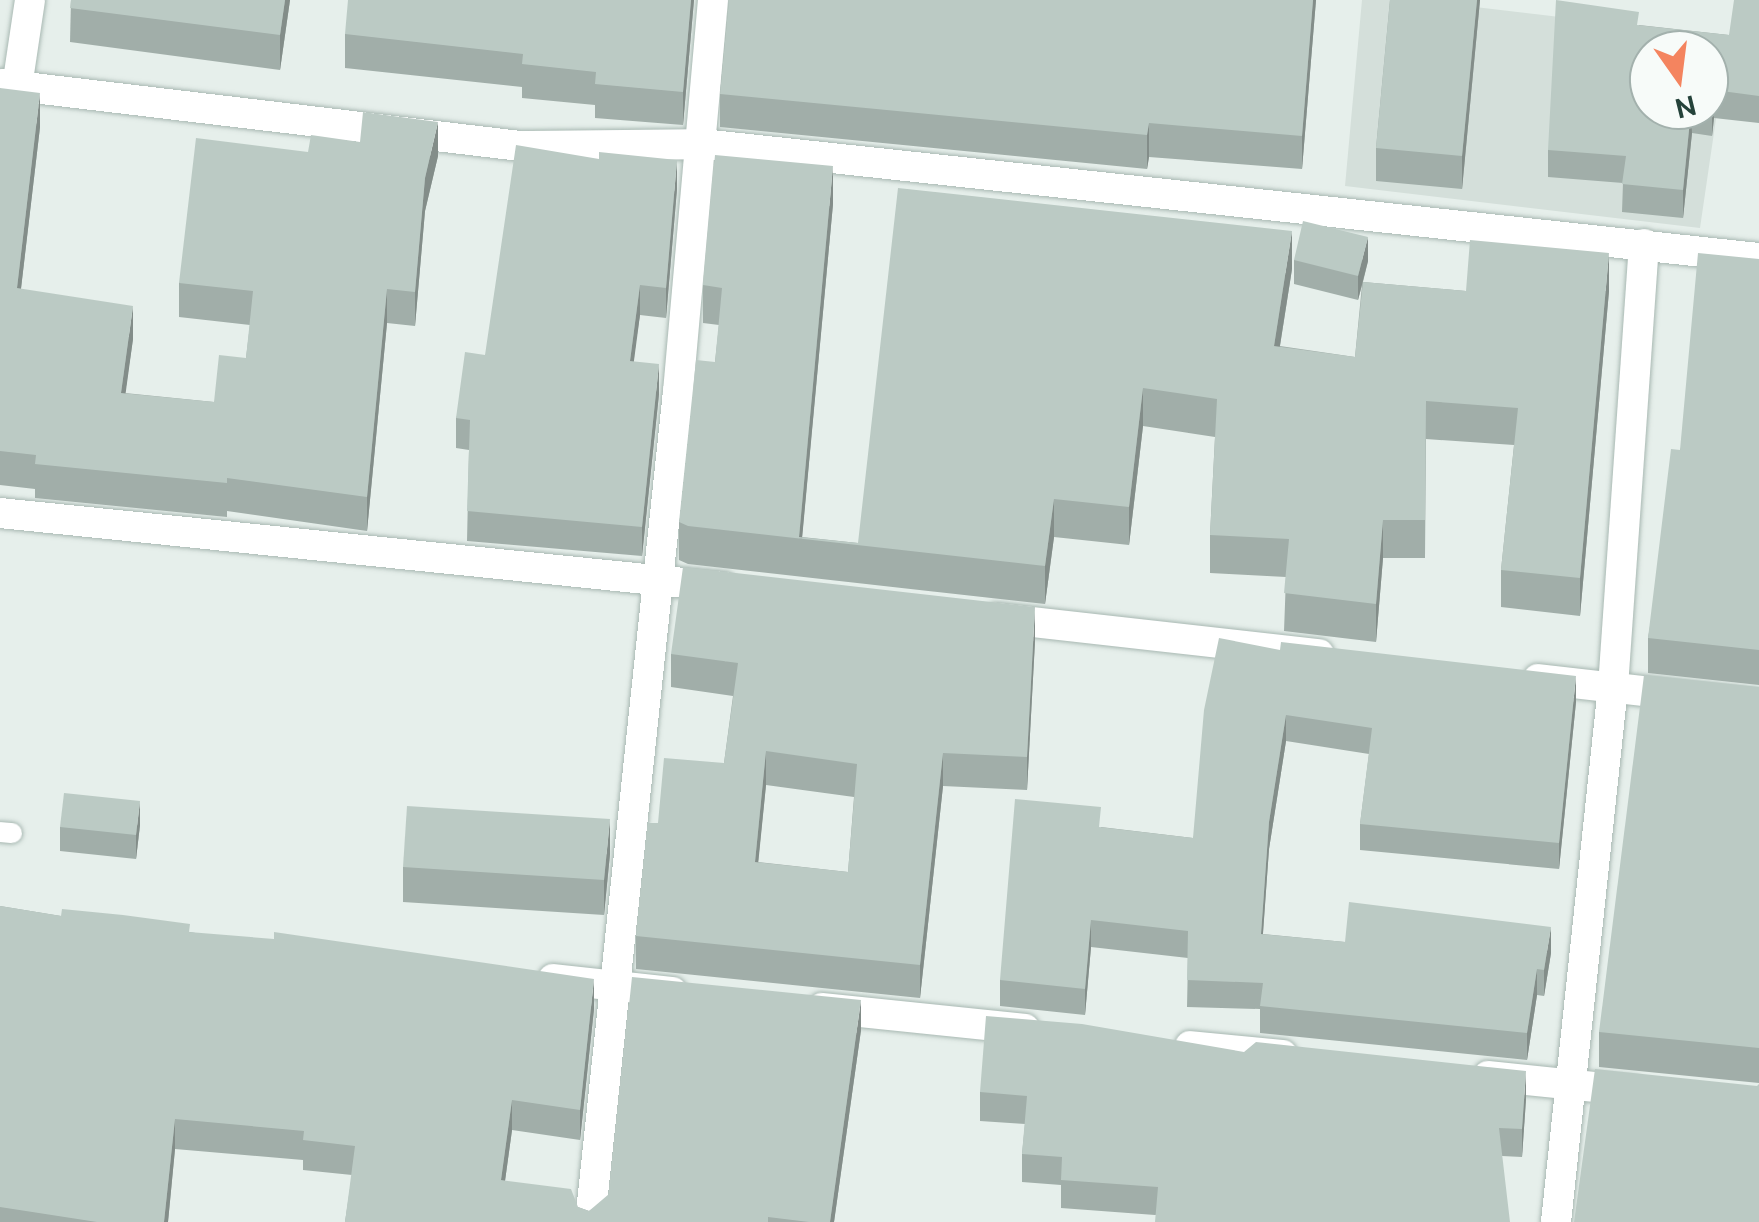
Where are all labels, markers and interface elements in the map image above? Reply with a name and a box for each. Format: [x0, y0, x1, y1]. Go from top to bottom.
north arrow [1629, 30, 1729, 130]
text: N [1672, 90, 1700, 125]

